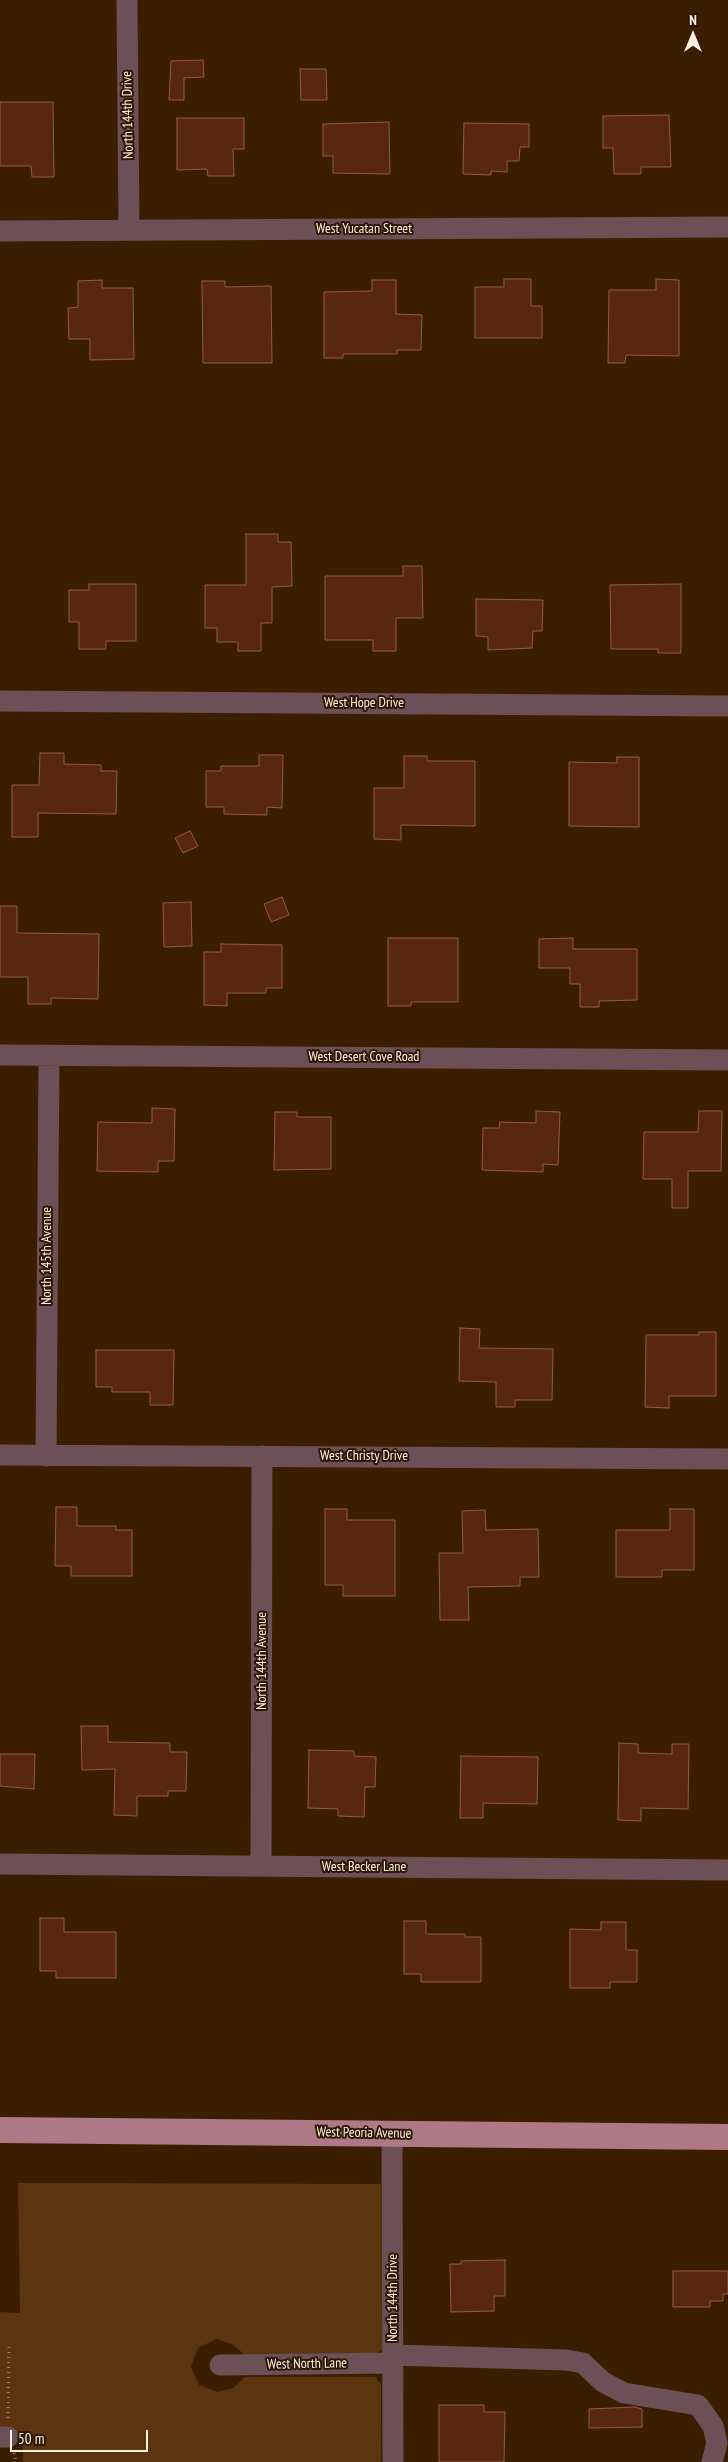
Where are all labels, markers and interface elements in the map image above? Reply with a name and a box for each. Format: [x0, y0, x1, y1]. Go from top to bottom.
north arrow [668, 10, 718, 60]
text: N [689, 11, 697, 29]
street label: North 144th Drive [119, 71, 137, 159]
street label: West Yucatan Street [316, 221, 412, 237]
street label: West Hope Drive [324, 695, 404, 711]
street label: West Desert Cove Road [309, 1049, 419, 1065]
street label: North 145th Avenue [39, 1207, 55, 1305]
street label: West Christy Drive [320, 1448, 408, 1464]
street label: North 144th Avenue [254, 1612, 270, 1710]
street label: West Becker Lane [322, 1859, 406, 1875]
street label: West Peoria Avenue [317, 2124, 411, 2142]
street label: North 144th Drive [385, 2254, 401, 2342]
street label: West North Lane [267, 2355, 347, 2373]
scale bar [12, 2420, 150, 2452]
text: 50 m [18, 2429, 44, 2448]

